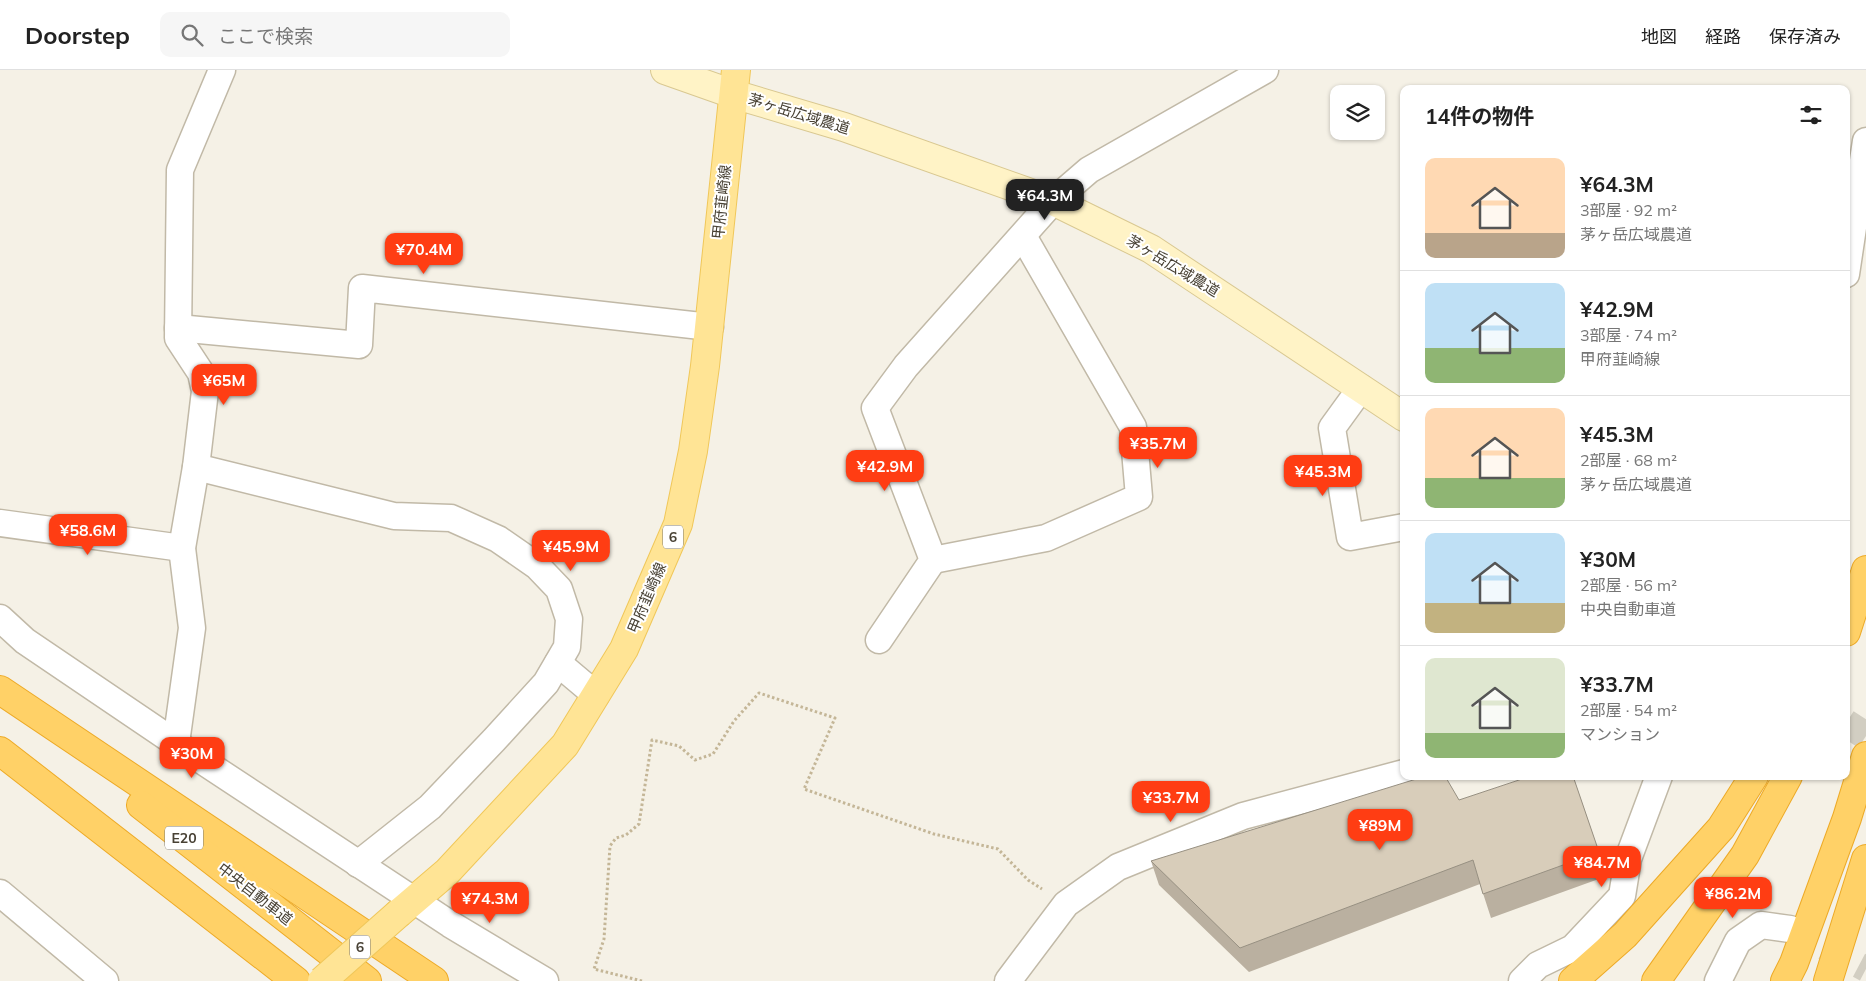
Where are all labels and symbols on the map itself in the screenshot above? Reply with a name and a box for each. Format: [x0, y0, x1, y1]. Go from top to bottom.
street label: 茅ヶ岳広域農道 [746, 89, 852, 138]
street label: 甲府韮崎線 [708, 164, 735, 240]
pin: ¥64.3M [1004, 178, 1086, 221]
street label: 茅ヶ岳広域農道 [1123, 230, 1223, 301]
pin: ¥70.4M [383, 232, 465, 275]
pin: ¥65M [194, 364, 254, 406]
pin: ¥35.7M [1117, 426, 1199, 469]
pin: ¥42.9M [844, 450, 926, 492]
pin: ¥45.3M [1282, 454, 1364, 497]
pin: ¥58.6M [47, 514, 129, 556]
road number: 6 [663, 526, 683, 548]
pin: ¥45.9M [530, 530, 612, 572]
street label: 甲府韮崎線 [623, 560, 670, 636]
pin: ¥30M [162, 736, 222, 779]
pin: ¥33.7M [1130, 780, 1212, 823]
pin: ¥89M [1350, 808, 1410, 851]
road number: E20 [165, 826, 203, 850]
pin: ¥84.7M [1561, 846, 1643, 888]
street label: 中央自動車道 [214, 858, 297, 929]
pin: ¥86.2M [1692, 876, 1774, 919]
pin: ¥74.3M [449, 882, 531, 924]
road number: 6 [350, 936, 370, 959]

